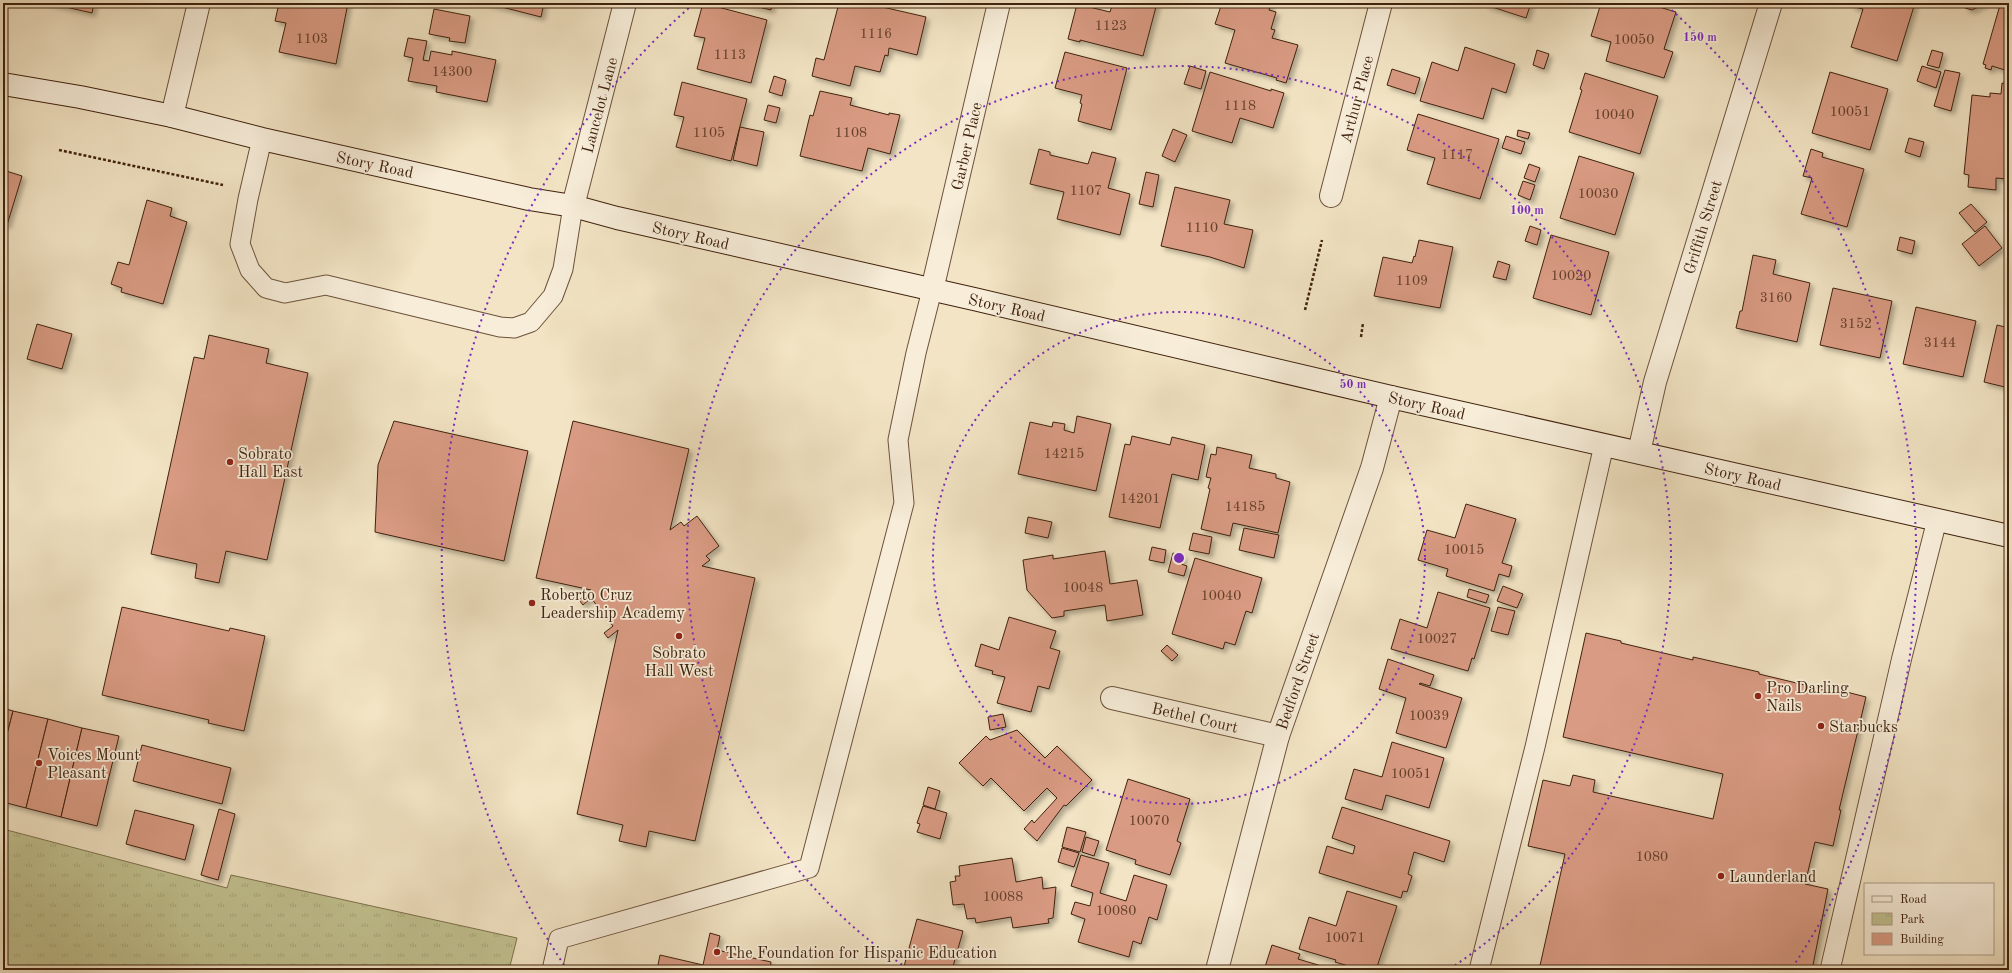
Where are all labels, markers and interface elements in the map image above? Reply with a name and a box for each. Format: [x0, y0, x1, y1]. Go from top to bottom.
house number: 1123 [1095, 19, 1127, 33]
house number: 1116 [860, 27, 892, 41]
text: 150 m [1683, 31, 1717, 44]
house number: 1103 [296, 32, 328, 46]
house number: 10050 [1614, 33, 1654, 47]
house number: 1113 [714, 48, 746, 62]
street label: Arthur Place [1339, 54, 1377, 145]
street label: Lancelot Lane [580, 56, 621, 155]
house number: 14300 [432, 65, 472, 79]
house number: 1118 [1224, 99, 1256, 113]
street label: Garber Place [950, 101, 986, 192]
house number: 10051 [1830, 105, 1870, 119]
house number: 10040 [1594, 108, 1634, 122]
house number: 1105 [693, 126, 725, 140]
house number: 1108 [835, 126, 867, 140]
house number: 1117 [1441, 148, 1473, 162]
street label: Story Road [334, 150, 415, 182]
street label: Griffith Street [1682, 178, 1726, 276]
house number: 1107 [1070, 184, 1102, 198]
house number: 10030 [1578, 187, 1618, 201]
text: 100 m [1510, 205, 1544, 217]
street label: Story Road [650, 220, 731, 254]
house number: 1110 [1186, 221, 1218, 235]
house number: 10020 [1551, 269, 1591, 283]
house number: 1109 [1396, 274, 1428, 288]
house number: 3160 [1760, 291, 1792, 305]
street label: Story Road [966, 292, 1047, 326]
house number: 3152 [1840, 317, 1872, 331]
house number: 3144 [1924, 336, 1956, 350]
text: 50 m [1340, 378, 1367, 391]
street label: Story Road [1386, 390, 1467, 424]
place label: Sobrato Hall East [238, 447, 304, 481]
house number: 14215 [1044, 447, 1084, 461]
marker: Sobrato Hall East [225, 457, 235, 467]
street label: Story Road [1702, 461, 1783, 495]
house number: 14201 [1120, 492, 1160, 506]
house number: 14185 [1225, 500, 1265, 514]
house number: 10015 [1444, 543, 1484, 557]
centre of rings [1172, 551, 1186, 565]
house number: 10048 [1063, 581, 1103, 595]
place label: Roberto Cruz Leadership Academy [540, 588, 686, 622]
house number: 10040 [1201, 589, 1241, 603]
marker: Roberto Cruz Leadership Academy [527, 598, 537, 608]
marker: Sobrato Hall West [674, 631, 684, 641]
street label: Bedford Street [1275, 631, 1323, 732]
house number: 10027 [1417, 632, 1457, 646]
place label: Sobrato Hall West [644, 646, 714, 680]
place label: Pro Darling Nails [1766, 681, 1849, 715]
marker: Pro Darling Nails [1753, 691, 1763, 701]
street label: Bethel Court [1150, 701, 1240, 737]
house number: 10039 [1409, 709, 1449, 723]
place label: Starbucks [1829, 720, 1898, 736]
marker: Starbucks [1816, 721, 1826, 731]
place label: Voices Mount Pleasant [47, 748, 140, 782]
marker: Voices Mount Pleasant [34, 758, 44, 768]
house number: 10051 [1391, 767, 1431, 781]
house number: 10070 [1129, 814, 1169, 828]
house number: 1080 [1636, 850, 1668, 864]
place label: Launderland [1729, 870, 1816, 886]
marker: Launderland [1716, 871, 1726, 881]
legend [1864, 883, 1994, 955]
house number: 10088 [983, 890, 1023, 904]
text: Road [1900, 894, 1927, 906]
house number: 10080 [1096, 904, 1136, 918]
text: Park [1900, 914, 1925, 926]
house number: 10071 [1325, 931, 1365, 945]
text: Building [1900, 934, 1944, 946]
place label: The Foundation for Hispanic Education [725, 946, 997, 962]
marker: The Foundation for Hispanic Education [712, 947, 722, 957]

